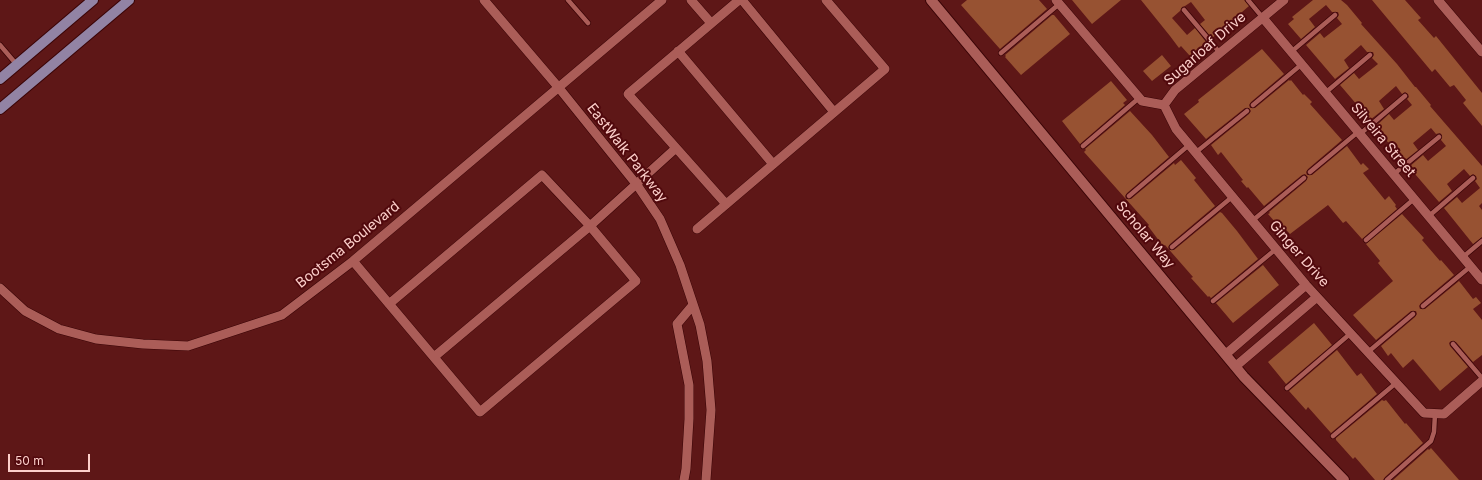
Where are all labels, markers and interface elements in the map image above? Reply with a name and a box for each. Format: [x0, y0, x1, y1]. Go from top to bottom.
street label: Sugarloaf Drive [1161, 9, 1249, 89]
street label: EastWalk Parkway [583, 100, 671, 206]
street label: Silveira Street [1347, 100, 1419, 180]
street label: Bootsma Boulevard [293, 198, 403, 292]
street label: Scholar Way [1112, 198, 1178, 272]
street label: Ginger Drive [1265, 217, 1333, 291]
scale bar [10, 446, 92, 472]
text: 50 m [15, 453, 44, 468]

